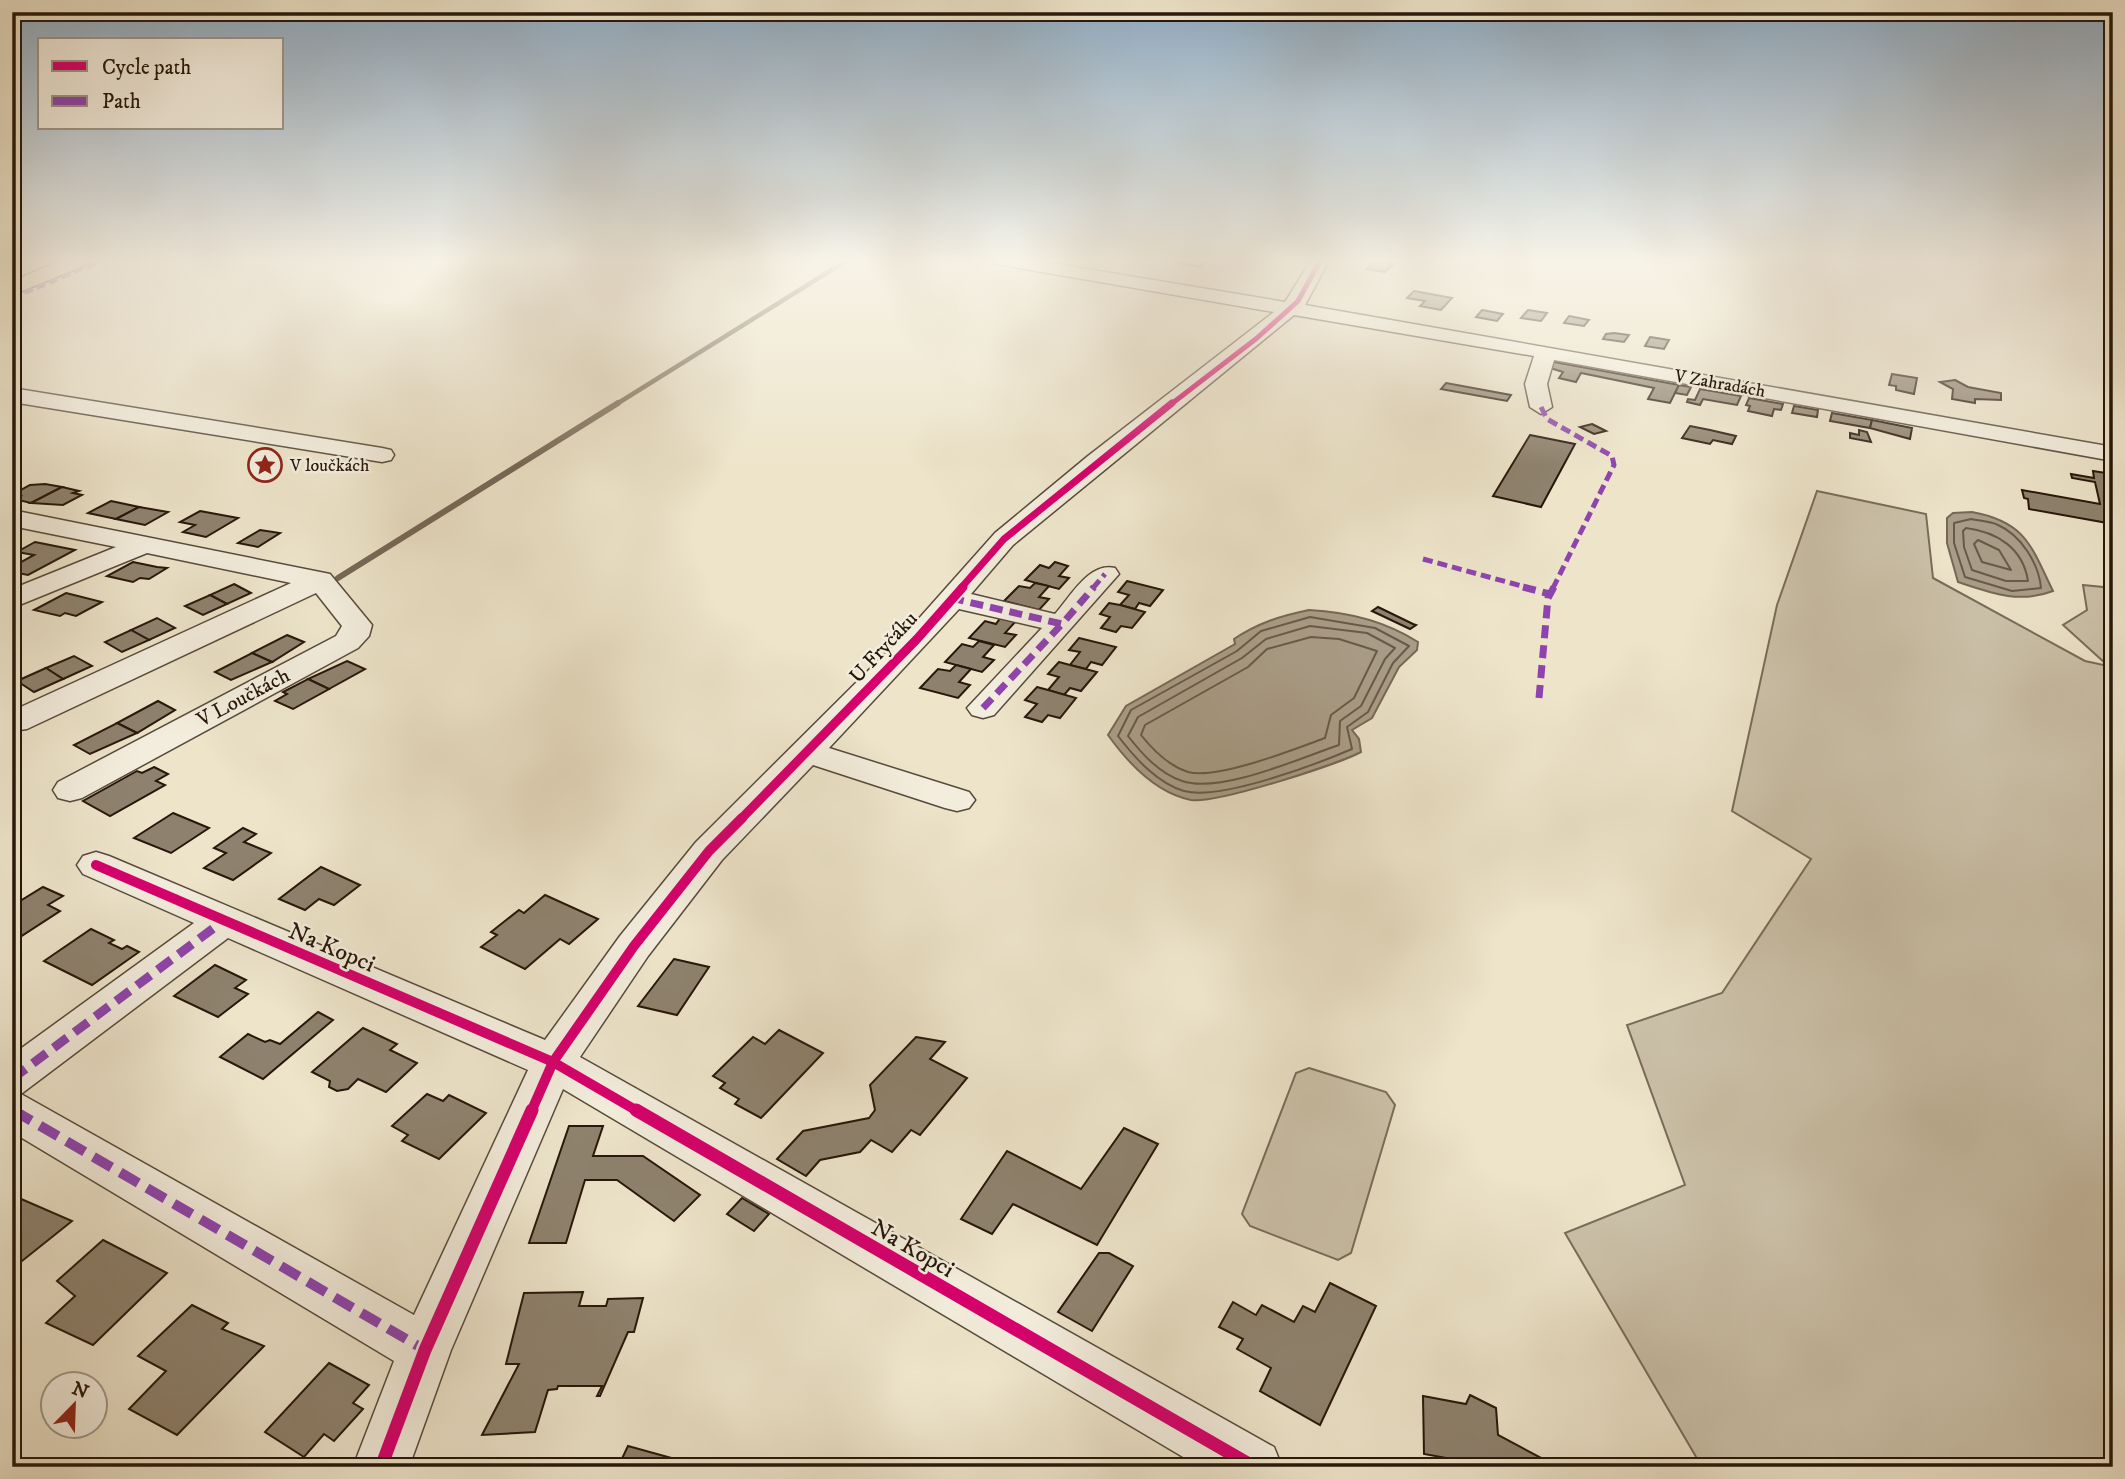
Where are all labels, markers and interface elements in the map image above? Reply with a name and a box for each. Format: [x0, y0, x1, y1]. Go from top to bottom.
legend [38, 38, 284, 130]
text: Cycle path [102, 55, 191, 81]
text: Path [102, 89, 141, 115]
street label: V Zahradách [1672, 365, 1768, 403]
place icon: V loučkách [246, 446, 284, 484]
place label: V loučkách [289, 455, 370, 477]
street label: U Fryčáku [844, 606, 923, 689]
street label: V Loučkách [192, 663, 294, 734]
street label: Na Kopci [284, 916, 380, 980]
street label: Na Kopci [865, 1213, 960, 1285]
north arrow [38, 1370, 108, 1440]
text: N [68, 1377, 92, 1405]

